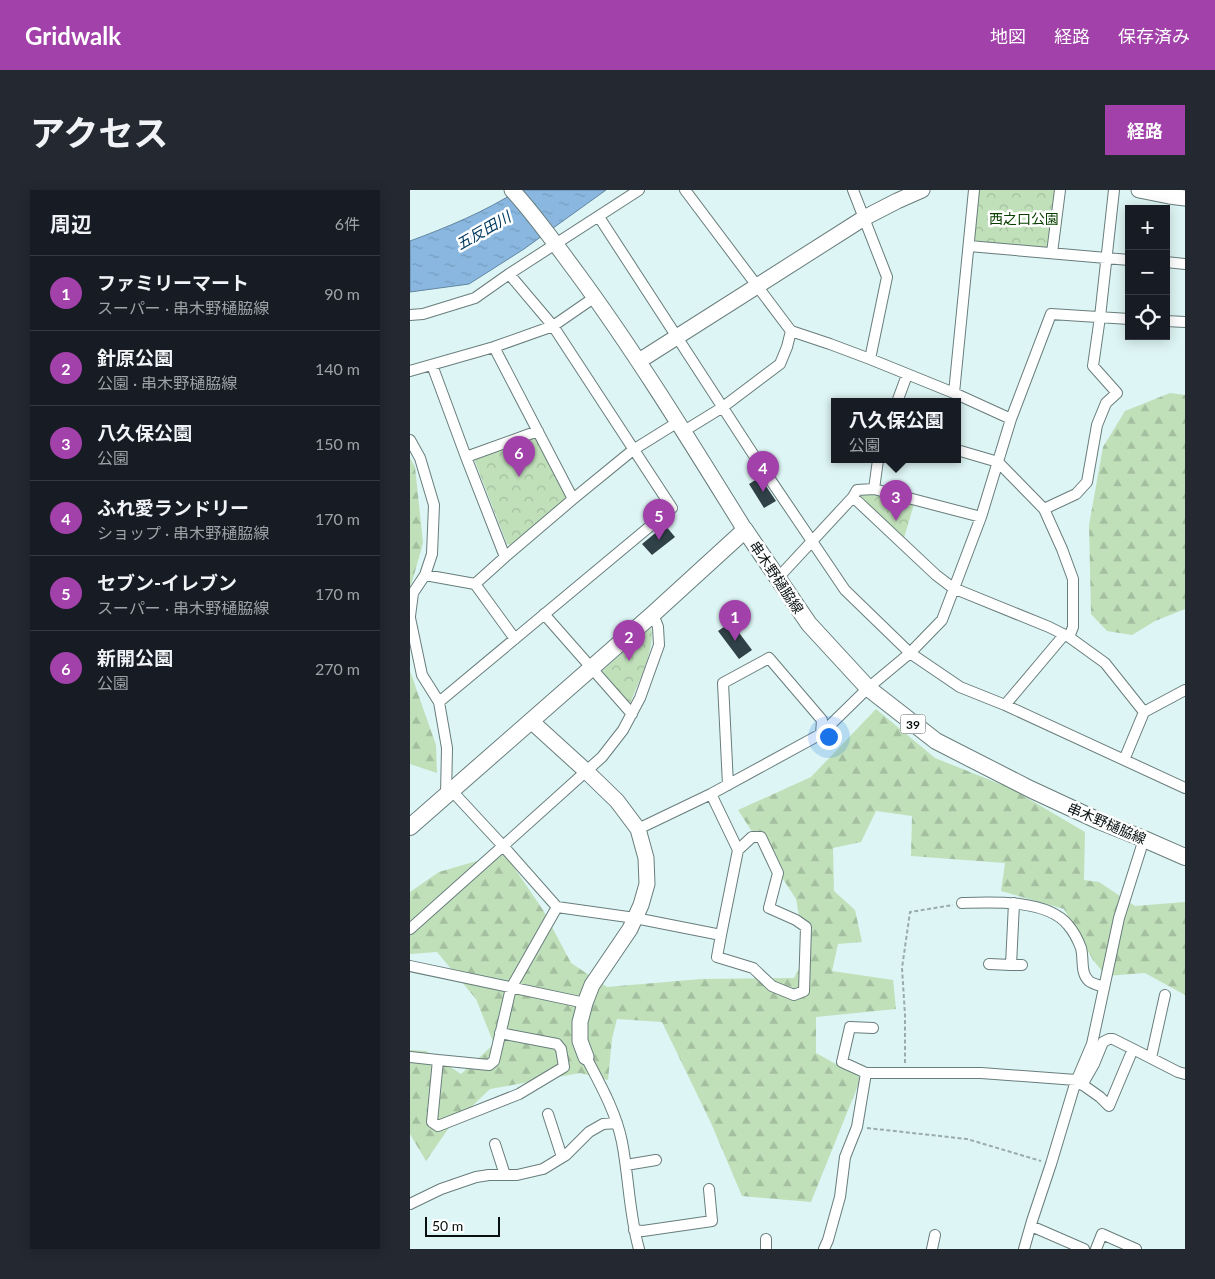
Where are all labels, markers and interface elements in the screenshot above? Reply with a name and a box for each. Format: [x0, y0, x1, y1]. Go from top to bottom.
text: Gridwalk [25, 21, 121, 50]
text: 地図 [990, 25, 1026, 47]
text: 経路 [1054, 25, 1090, 47]
text: 保存済み [1118, 25, 1190, 47]
button: 経路 [1105, 105, 1185, 155]
text: アクセス [30, 111, 168, 153]
map controls [1125, 205, 1170, 340]
button: + [1125, 205, 1170, 250]
water label: 五反田川 [453, 206, 515, 253]
park label: 西之口公園 [989, 210, 1059, 227]
text: 周辺 [50, 211, 92, 236]
text: 6件 [335, 214, 360, 233]
button: − [1125, 250, 1170, 295]
text: ファミリーマート [97, 271, 249, 294]
text: 1 [61, 284, 71, 303]
text: 90 m [324, 284, 360, 303]
button: locate [1125, 295, 1170, 340]
text: スーパー · 串木野樋脇線 [97, 298, 269, 317]
text: 針原公園 [97, 346, 173, 369]
text: 2 [61, 359, 71, 378]
text: 140 m [315, 359, 360, 378]
text: 公園 · 串木野樋脇線 [97, 373, 237, 392]
popup [831, 398, 961, 463]
text: 八久保公園 [848, 408, 944, 431]
text: 八久保公園 [97, 421, 192, 444]
text: 3 [61, 434, 71, 453]
text: 150 m [315, 434, 360, 453]
text: 公園 [848, 435, 881, 454]
pin: 6 [503, 436, 535, 477]
text: 公園 [97, 448, 129, 467]
pin: 4 [747, 451, 779, 492]
pin: 3 [880, 480, 912, 521]
text: ふれ愛ランドリー [97, 496, 249, 519]
pin: 5 [643, 499, 675, 540]
text: 4 [61, 509, 71, 528]
text: 170 m [315, 509, 360, 528]
text: ショップ · 串木野樋脇線 [97, 523, 269, 542]
street label: 串木野樋脇線 [746, 537, 808, 617]
text: セブン-イレブン [97, 571, 237, 594]
text: 5 [61, 584, 71, 603]
text: 170 m [315, 584, 360, 603]
text: スーパー · 串木野樋脇線 [97, 598, 269, 617]
pin: 1 [719, 600, 751, 641]
pin: 2 [613, 620, 645, 661]
text: 新開公園 [97, 646, 173, 669]
text: 6 [61, 659, 71, 678]
text: 270 m [315, 659, 360, 678]
text: 公園 [97, 673, 129, 692]
road number: 39 [900, 714, 926, 734]
your location [816, 724, 842, 750]
street label: 串木野樋脇線 [1065, 799, 1149, 847]
scale bar [425, 1214, 500, 1237]
text: 50 m [432, 1217, 463, 1234]

